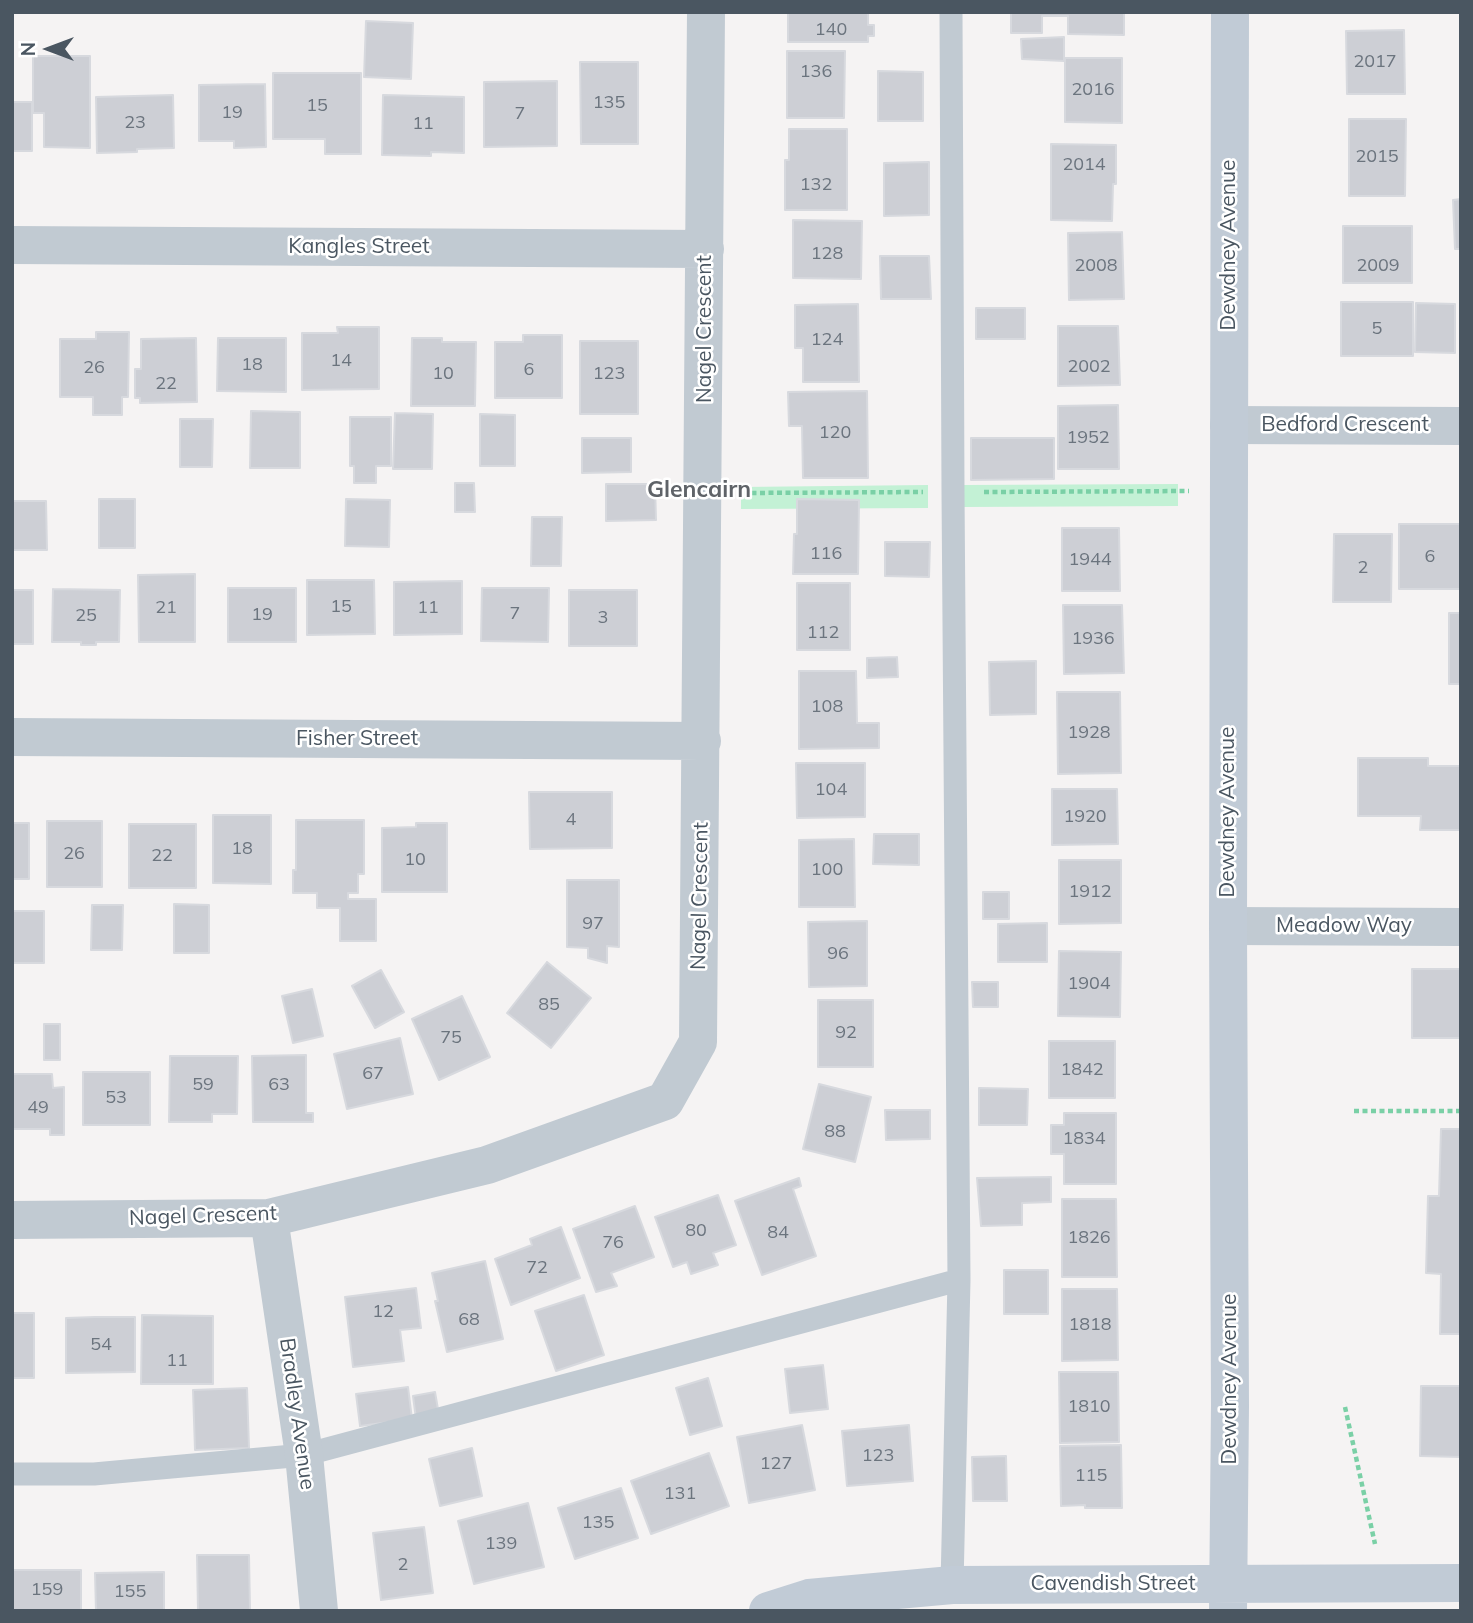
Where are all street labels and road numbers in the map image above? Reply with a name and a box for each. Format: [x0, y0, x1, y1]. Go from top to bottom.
street label: Dewdney Avenue [1216, 159, 1242, 331]
street label: Kangles Street [288, 234, 430, 260]
street label: Nagel Crescent [692, 255, 718, 403]
street label: Bedford Crescent [1261, 412, 1429, 438]
street label: Fisher Street [296, 726, 418, 752]
street label: Dewdney Avenue [1215, 726, 1241, 898]
street label: Nagel Crescent [686, 822, 714, 970]
street label: Meadow Way [1276, 913, 1412, 939]
street label: Nagel Crescent [129, 1201, 277, 1231]
street label: Dewdney Avenue [1217, 1293, 1243, 1465]
street label: Bradley Avenue [274, 1336, 320, 1492]
street label: Cavendish Street [1030, 1571, 1196, 1597]

